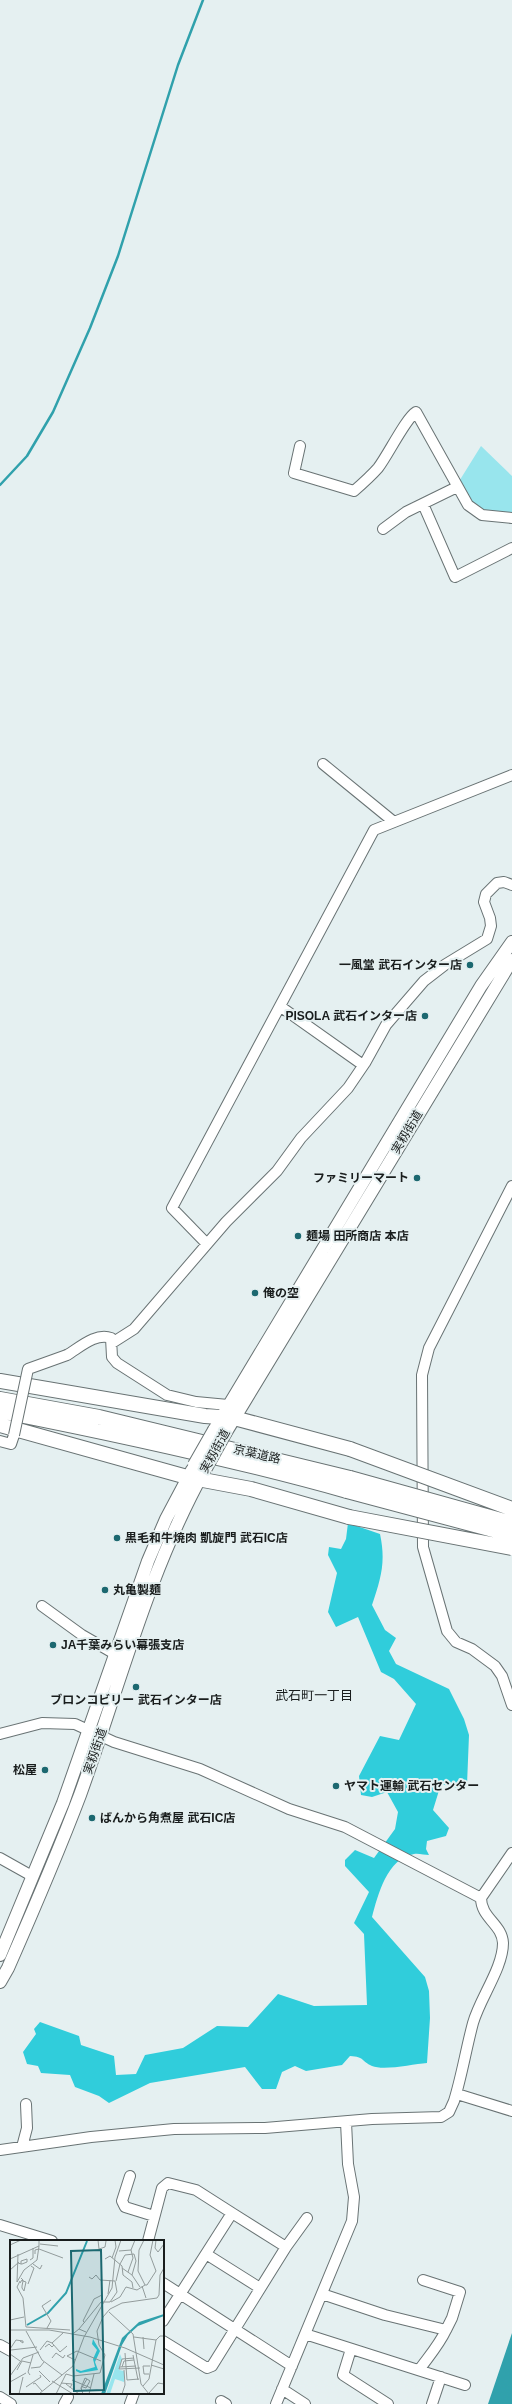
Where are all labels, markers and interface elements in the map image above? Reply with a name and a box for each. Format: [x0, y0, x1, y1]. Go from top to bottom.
place label: 一風堂 武石インター店 [339, 958, 462, 972]
marker: 一風堂 武石インター店 [465, 960, 475, 970]
place label: PISOLA 武石インター店 [285, 1009, 417, 1023]
marker: PISOLA 武石インター店 [420, 1011, 430, 1021]
street label: 実籾街道 [389, 1108, 425, 1156]
place label: ファミリーマート [313, 1171, 409, 1185]
marker: ファミリーマート [412, 1173, 422, 1183]
place label: 麺場 田所商店 本店 [306, 1229, 409, 1243]
marker: 麺場 田所商店 本店 [293, 1231, 303, 1241]
place label: 俺の空 [263, 1286, 299, 1300]
marker: 俺の空 [250, 1288, 260, 1298]
street label: 実籾街道 [197, 1427, 233, 1475]
street label: 京葉道路 [232, 1442, 282, 1466]
place label: 黒毛和牛焼肉 凱旋門 武石IC店 [125, 1531, 288, 1545]
marker: 黒毛和牛焼肉 凱旋門 武石IC店 [112, 1533, 122, 1543]
place label: 丸亀製麺 [113, 1583, 161, 1597]
marker: 丸亀製麺 [100, 1585, 110, 1595]
place label: JA千葉みらい幕張支店 [61, 1638, 184, 1652]
marker: JA千葉みらい幕張支店 [48, 1640, 58, 1650]
marker: ブロンコビリー 武石インター店 [131, 1682, 141, 1692]
district label: 武石町一丁目 [275, 1688, 353, 1703]
place label: ブロンコビリー 武石インター店 [50, 1693, 222, 1707]
street label: 実籾街道 [81, 1726, 109, 1776]
place label: 松屋 [13, 1763, 37, 1777]
marker: 松屋 [40, 1765, 50, 1775]
place label: ヤマト運輸 武石センター [344, 1779, 479, 1793]
marker: ヤマト運輸 武石センター [331, 1781, 341, 1791]
place label: ばんから角煮屋 武石IC店 [100, 1811, 235, 1825]
marker: ばんから角煮屋 武石IC店 [87, 1813, 97, 1823]
inset map [10, 2240, 164, 2394]

